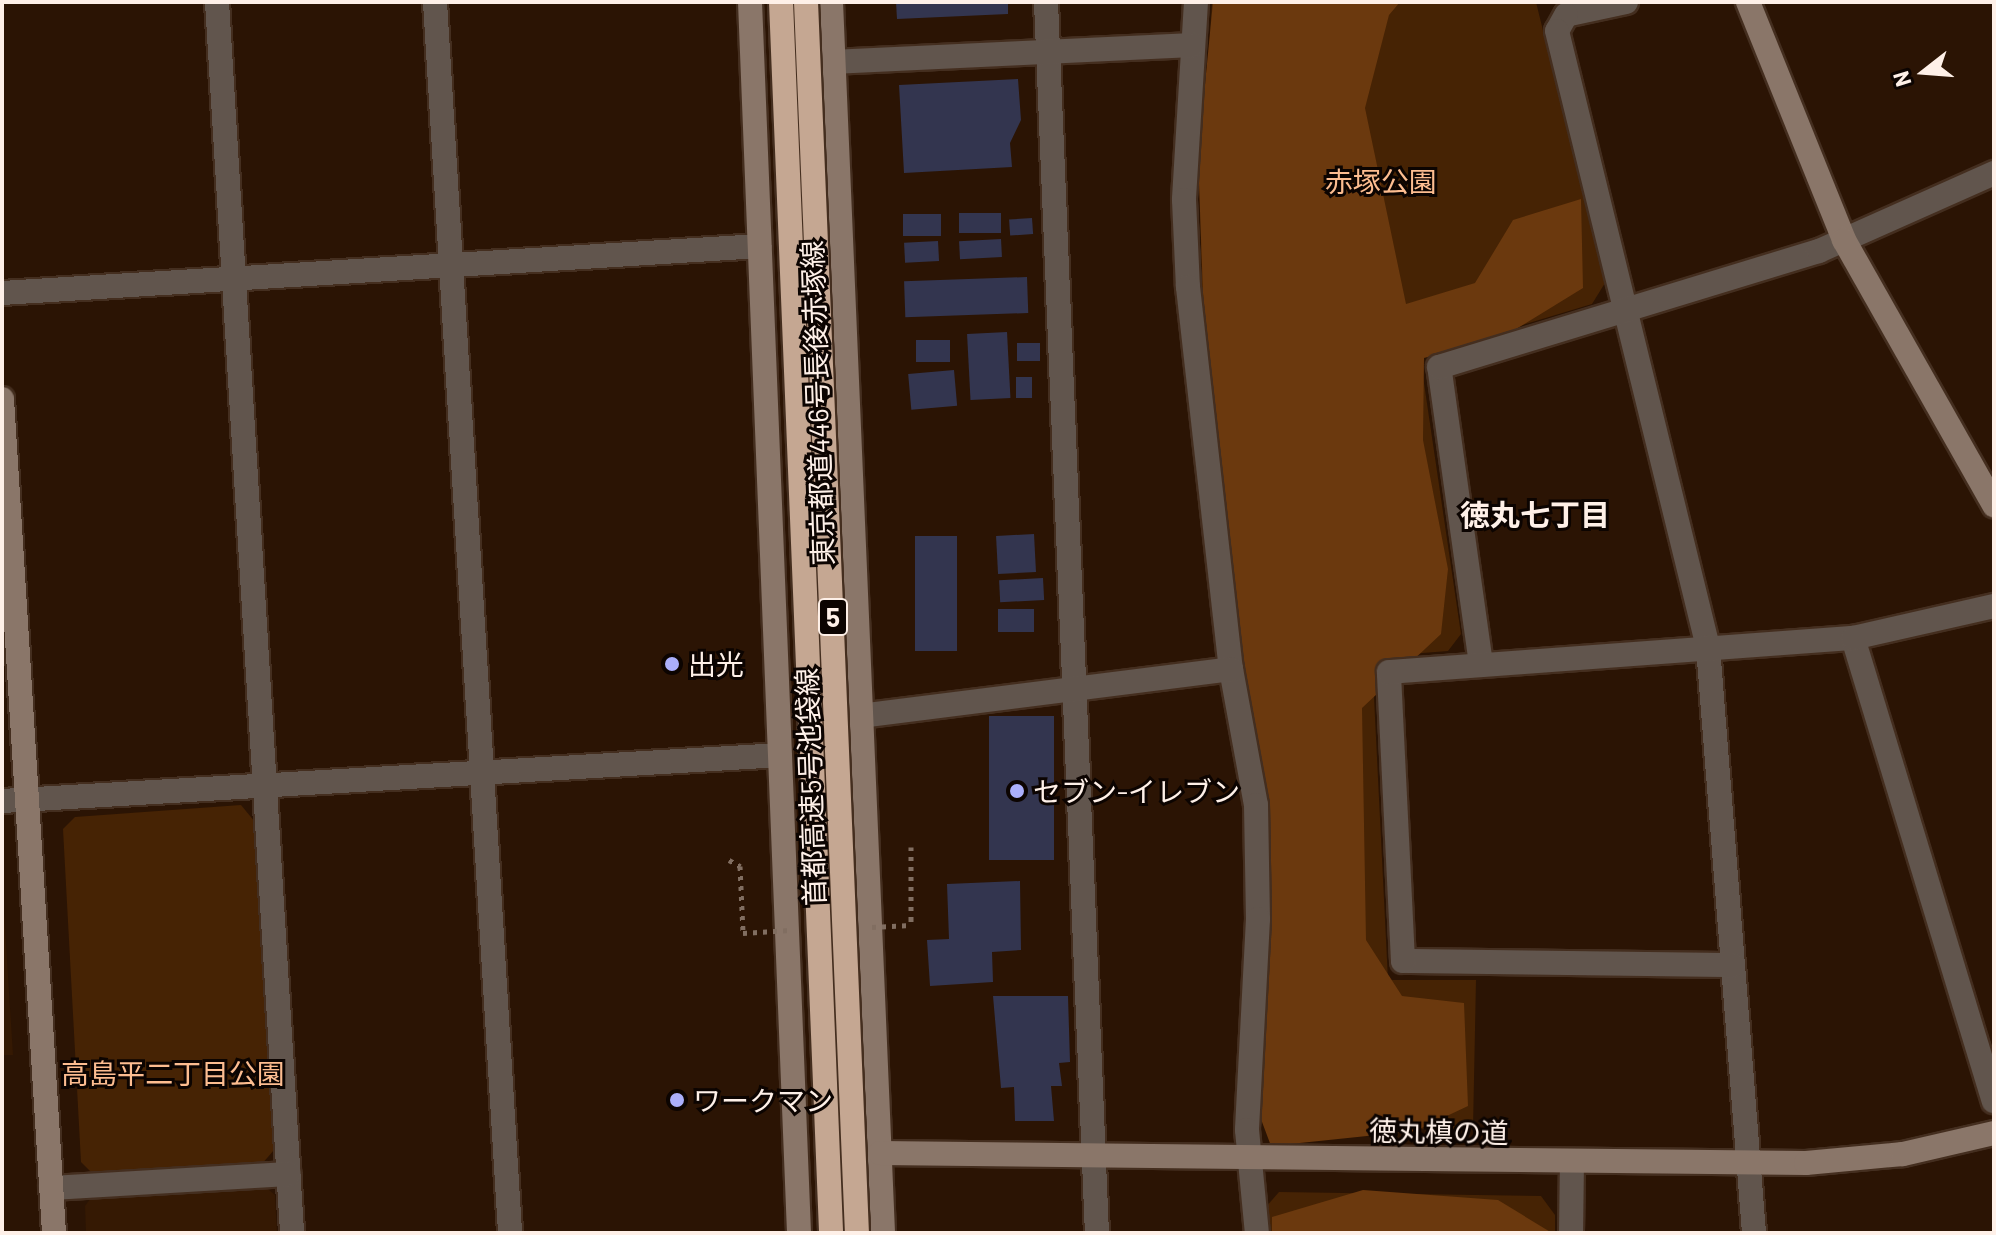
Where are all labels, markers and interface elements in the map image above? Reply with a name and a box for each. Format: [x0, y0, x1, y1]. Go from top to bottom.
north arrow [1884, 32, 1964, 112]
text: N [1886, 68, 1916, 90]
park label: 赤塚公園 [1325, 164, 1437, 198]
street label: 東京都道446号長後赤塚線 [795, 240, 839, 566]
district label: 徳丸七丁目 [1460, 496, 1610, 532]
road number: 5 [817, 595, 849, 639]
place label: 出光 [688, 647, 744, 681]
marker: 出光 [663, 655, 681, 673]
street label: 首都高速5号池袋線 [789, 667, 831, 907]
place label: セブン-イレブン [1033, 774, 1240, 808]
marker: セブン-イレブン [1008, 782, 1026, 800]
park label: 高島平二丁目公園 [61, 1056, 285, 1090]
place label: ワークマン [693, 1083, 833, 1117]
marker: ワークマン [668, 1091, 686, 1109]
street label: 徳丸槙の道 [1369, 1113, 1509, 1149]

